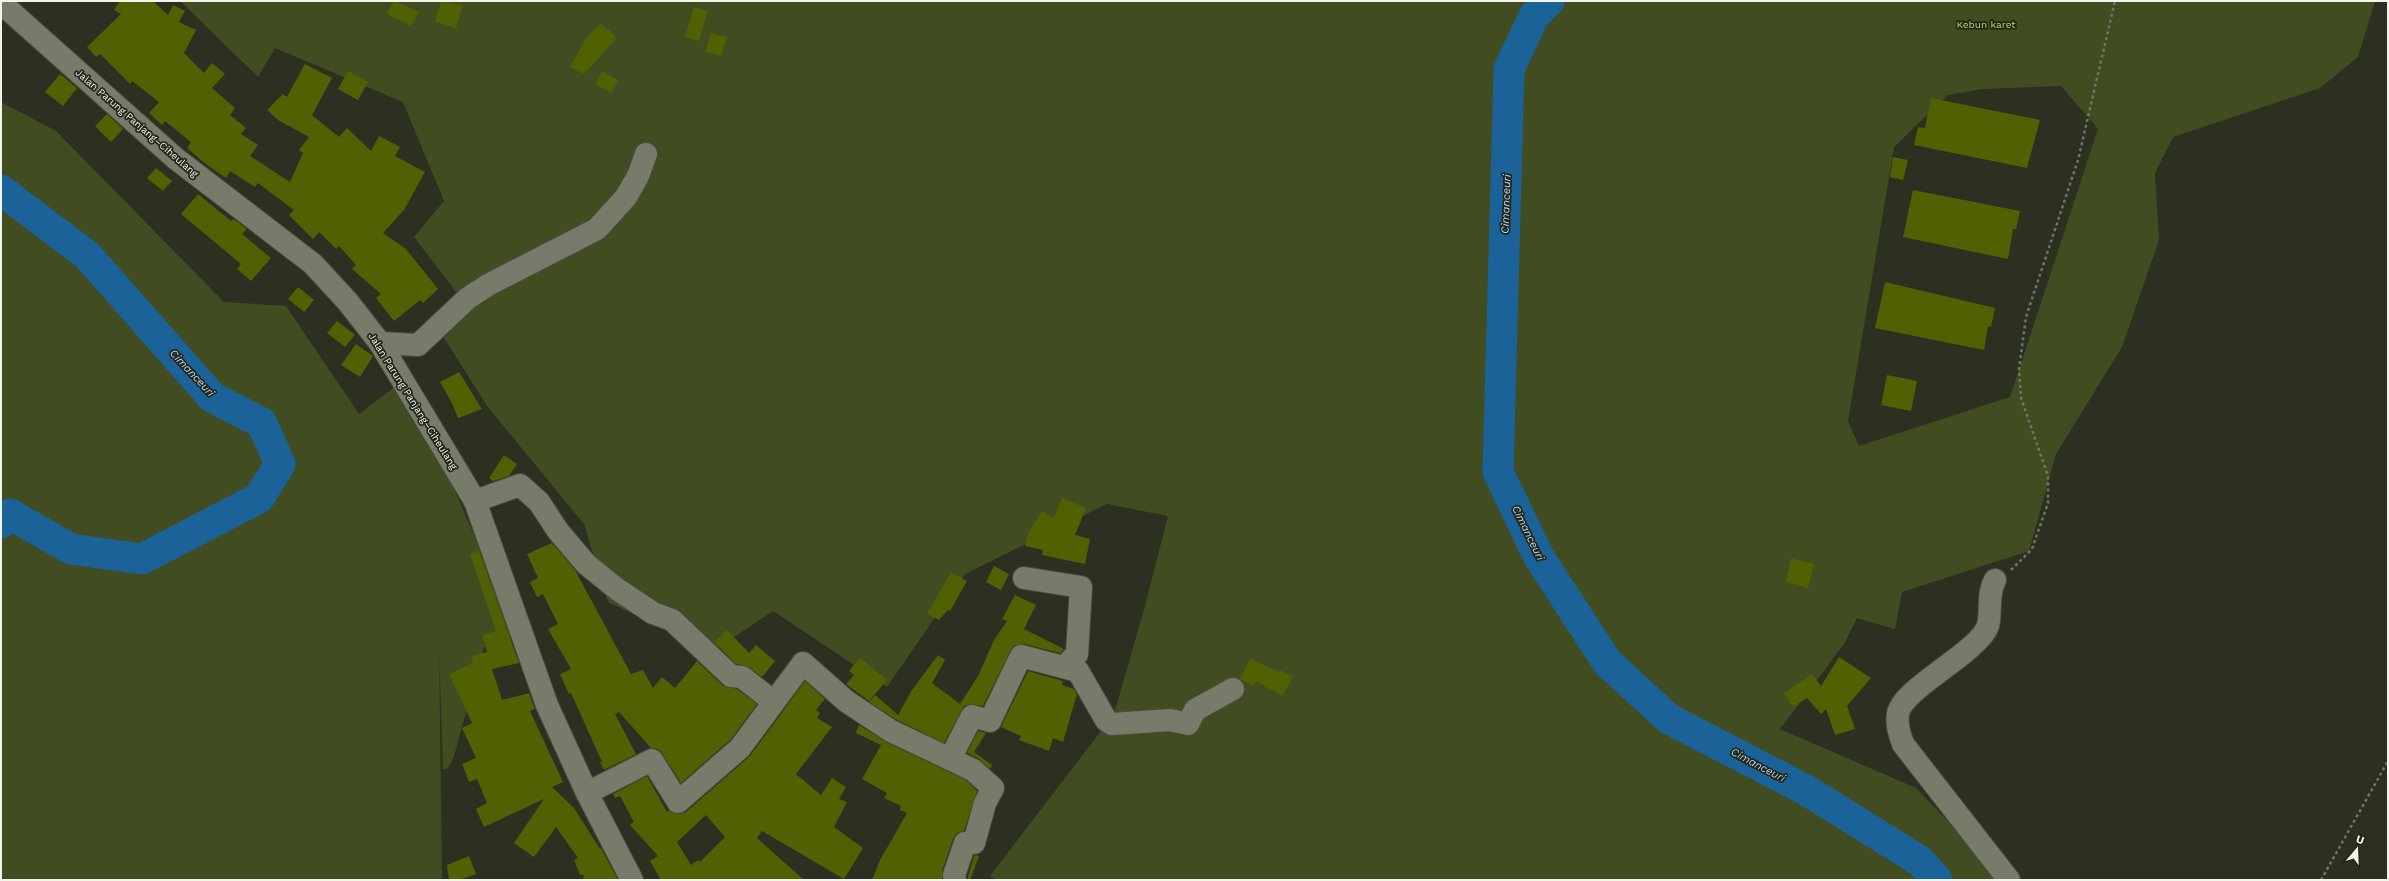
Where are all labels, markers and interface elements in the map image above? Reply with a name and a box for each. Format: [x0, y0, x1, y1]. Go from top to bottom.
park label: Kebun karet [1957, 19, 2016, 30]
street label: Jalan Parung Panjang–Ciheulang [74, 67, 201, 180]
water label: Cimanceuri [1498, 173, 1514, 234]
street label: Jalan Parung Panjang–Ciheulang [366, 331, 460, 472]
water label: Cimanceuri [167, 347, 218, 400]
water label: Cimanceuri [1509, 503, 1547, 564]
water label: Cimanceuri [1729, 745, 1788, 785]
north arrow [2337, 829, 2377, 869]
text: U [2354, 833, 2366, 847]

